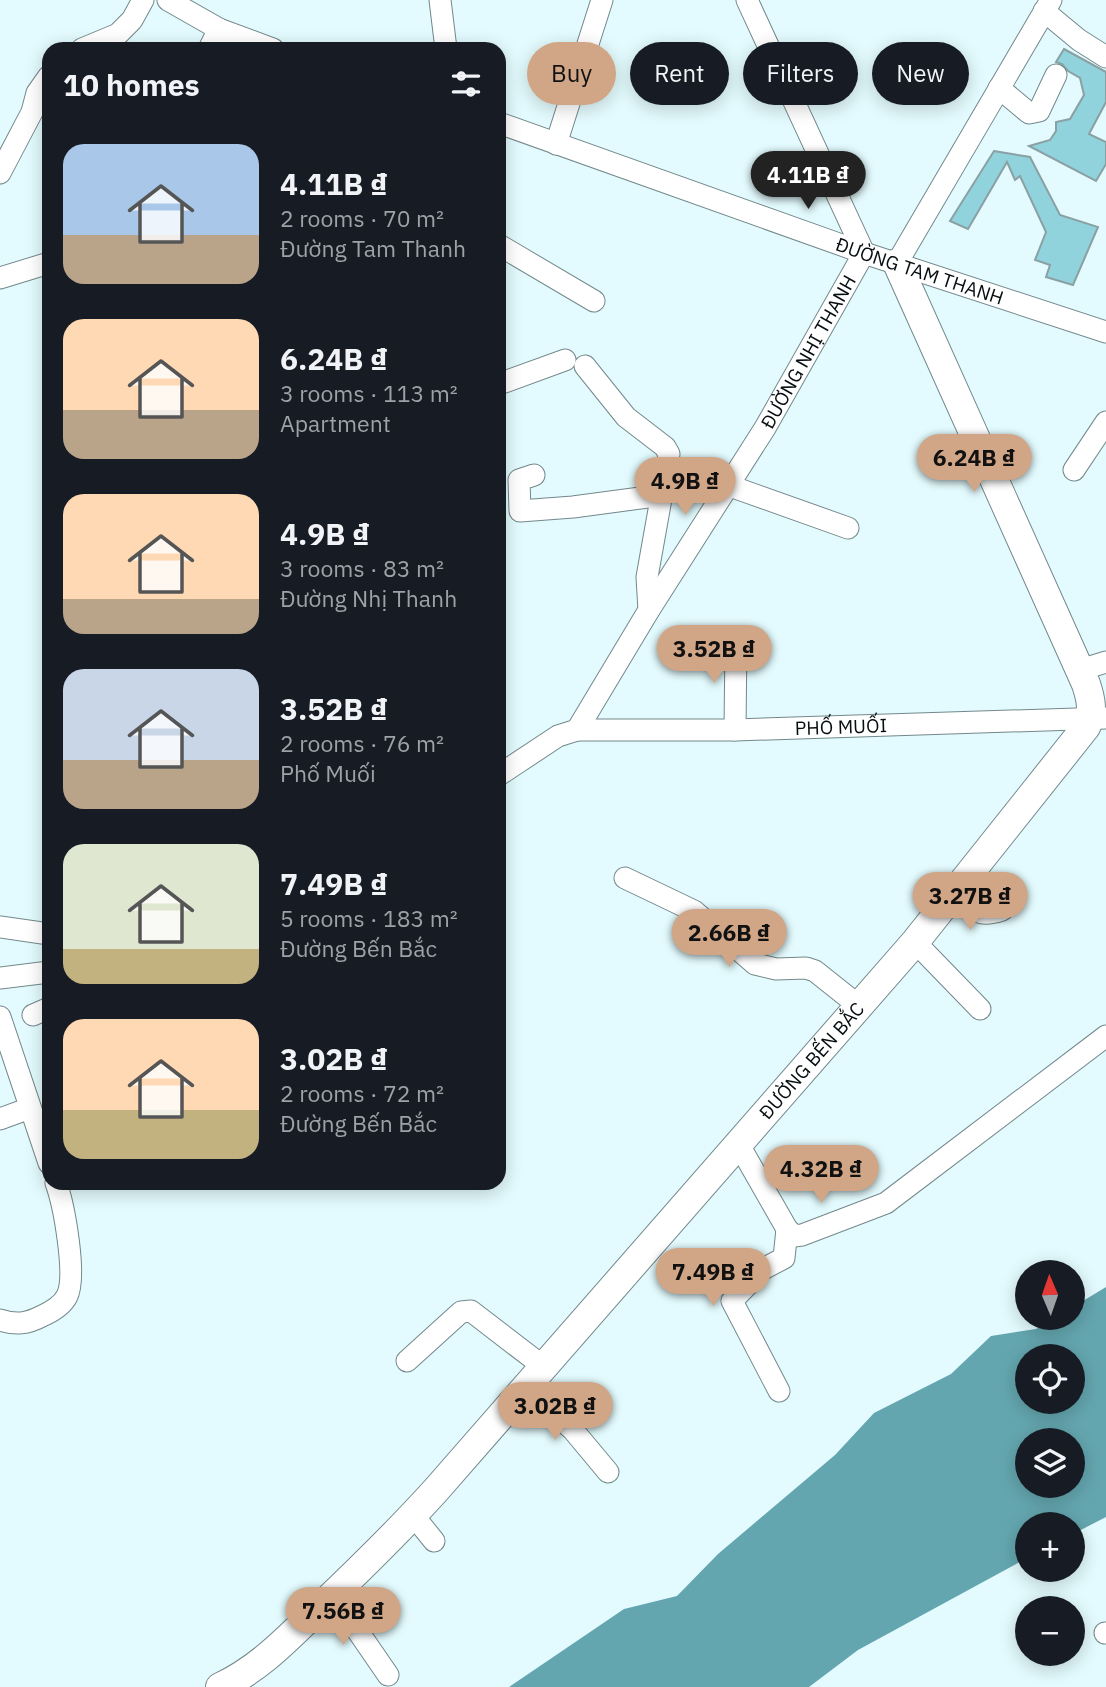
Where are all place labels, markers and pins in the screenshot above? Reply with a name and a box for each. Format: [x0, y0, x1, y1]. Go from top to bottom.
pin: 4.11B ₫ [743, 152, 873, 211]
pin: 6.24B ₫ [909, 434, 1039, 494]
pin: 4.9B ₫ [628, 458, 742, 517]
pin: 3.52B ₫ [649, 626, 779, 685]
pin: 3.27B ₫ [905, 872, 1035, 932]
pin: 2.66B ₫ [664, 909, 794, 969]
pin: 4.32B ₫ [756, 1146, 886, 1205]
pin: 7.49B ₫ [648, 1248, 778, 1308]
pin: 3.02B ₫ [490, 1382, 620, 1442]
pin: 7.56B ₫ [278, 1588, 408, 1647]

